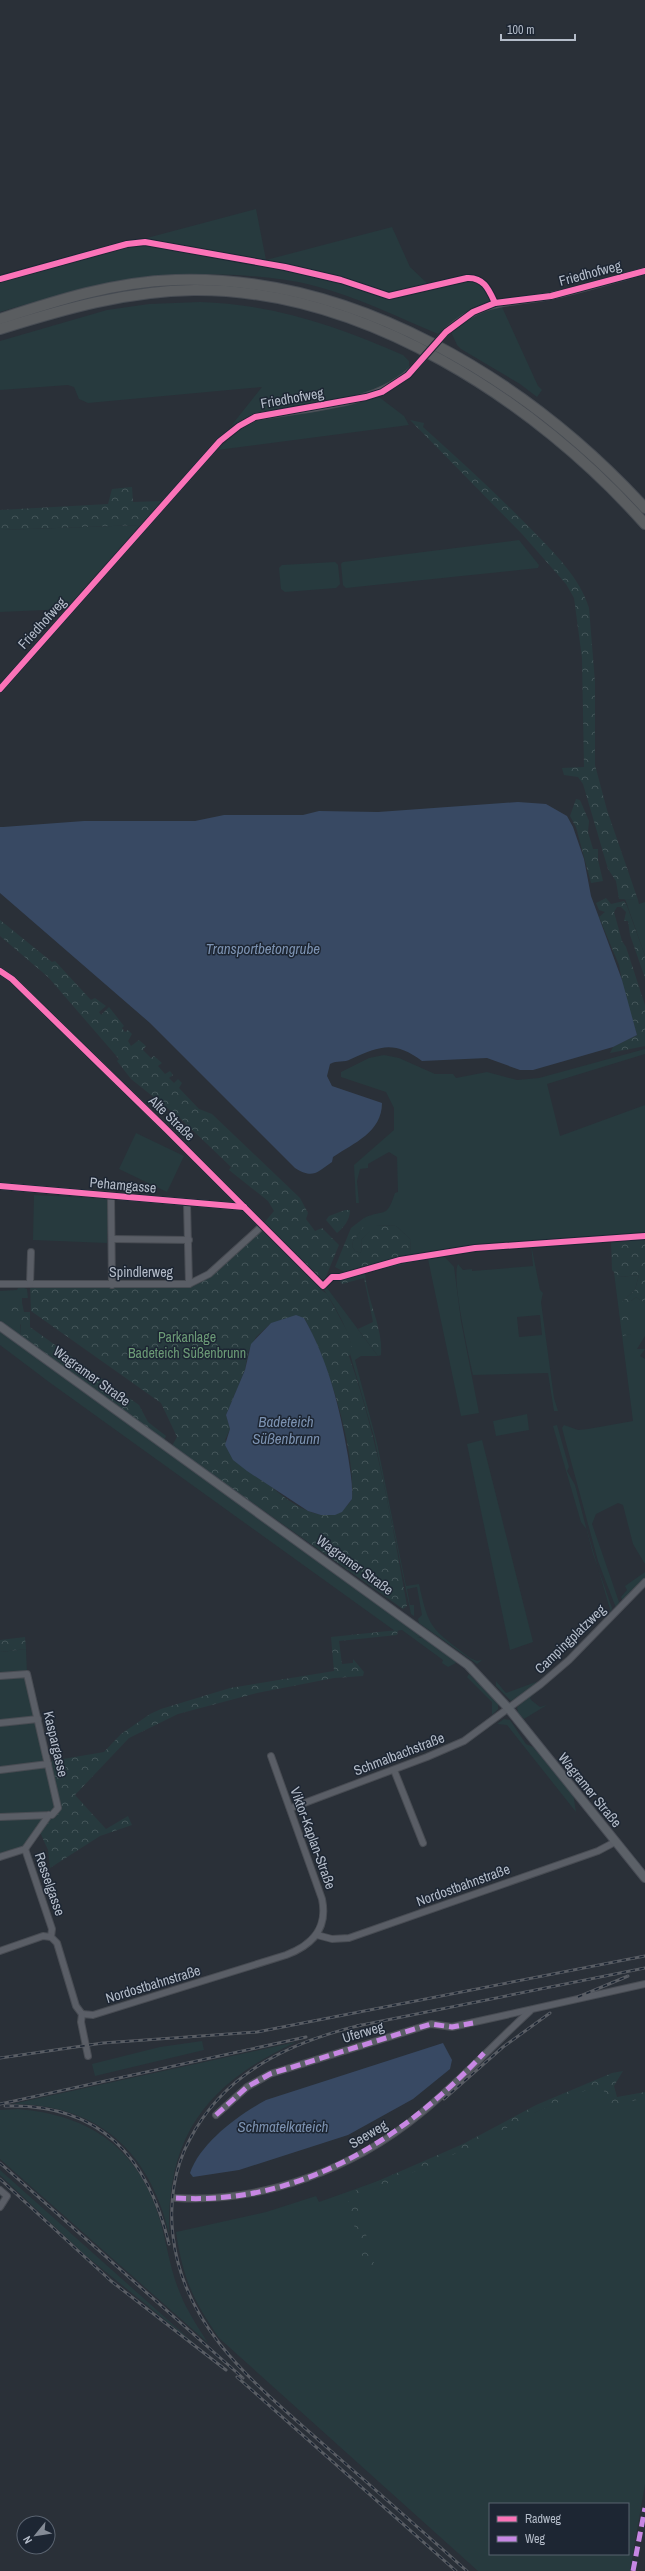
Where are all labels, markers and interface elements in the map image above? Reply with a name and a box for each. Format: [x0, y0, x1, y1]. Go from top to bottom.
scale bar [501, 16, 575, 42]
text: 100 m [507, 22, 534, 38]
street label: Friedhofweg [557, 256, 624, 290]
street label: Friedhofweg [259, 383, 326, 412]
street label: Friedhofweg [14, 593, 70, 653]
water label: Transportbetongrube [206, 938, 320, 959]
street label: Alte Straße [144, 1091, 199, 1144]
street label: Pehamgasse [89, 1173, 157, 1197]
street label: Spindlerweg [109, 1263, 174, 1281]
park label: Parkanlage Badeteich Süßenbrunn [128, 1328, 246, 1362]
street label: Wagramer Straße [50, 1342, 134, 1410]
water label: Badeteich Süßenbrunn [252, 1411, 320, 1449]
street label: Wagramer Straße [313, 1531, 397, 1599]
street label: Campingplatzweg [531, 1600, 610, 1677]
street label: Kaspargasse [40, 1709, 72, 1779]
street label: Schmalbachstraße [351, 1728, 447, 1780]
street label: Wagramer Straße [554, 1749, 626, 1831]
street label: Viktor-Kaplan-Straße [286, 1784, 340, 1892]
street label: Resselgasse [31, 1850, 69, 1918]
street label: Nordostbahnstraße [414, 1860, 512, 1910]
street label: Nordostbahnstraße [103, 1961, 203, 2007]
street label: Uferweg [340, 2017, 387, 2047]
street label: Seeweg [346, 2115, 391, 2152]
water label: Schmatelkateich [238, 2116, 329, 2137]
legend [489, 2503, 629, 2555]
text: Radweg [525, 2511, 562, 2527]
north arrow [16, 2515, 56, 2555]
text: Weg [525, 2531, 546, 2547]
text: N [20, 2534, 35, 2546]

